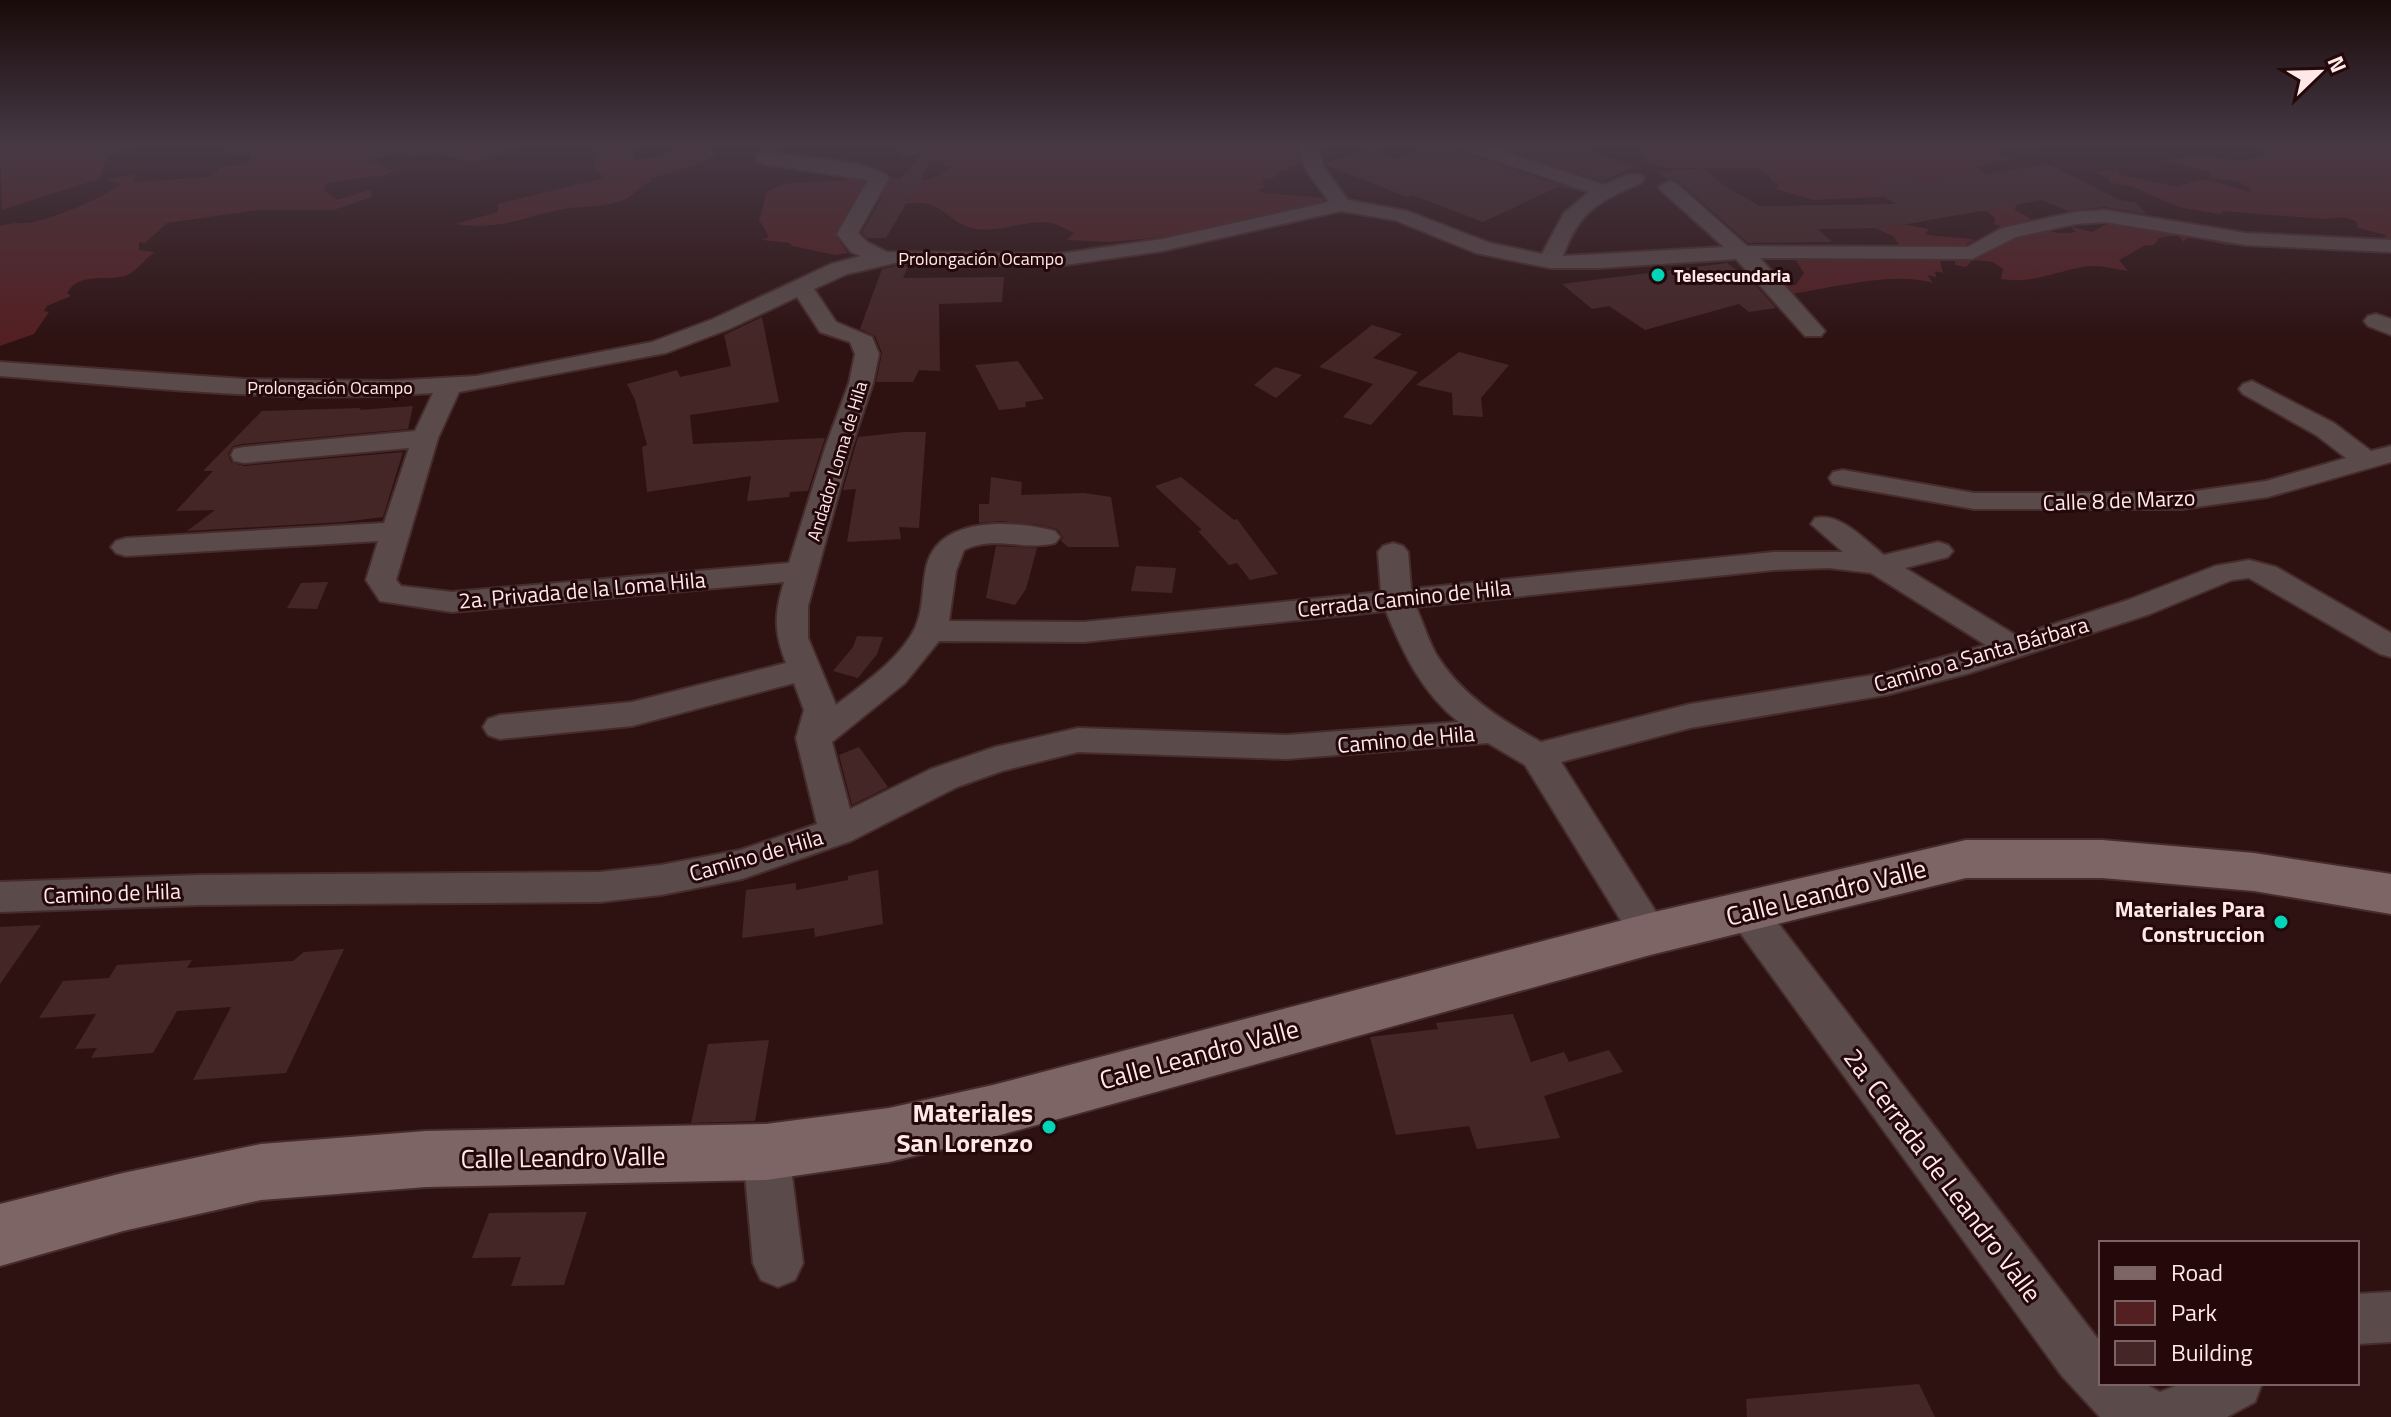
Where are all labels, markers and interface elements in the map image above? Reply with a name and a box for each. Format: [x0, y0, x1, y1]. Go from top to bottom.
north arrow [2279, 32, 2359, 112]
text: N [2319, 51, 2356, 78]
street label: Prolongación Ocampo [898, 245, 1064, 272]
place label: Telesecundaria [1674, 262, 1791, 289]
marker: Telesecundaria [1649, 266, 1667, 284]
street label: Prolongación Ocampo [247, 374, 413, 401]
street label: Andador Loma de Hila [800, 378, 874, 544]
street label: Calle 8 de Marzo [2042, 480, 2196, 520]
street label: 2a. Privada de la Loma Hila [457, 562, 707, 618]
street label: Cerrada Camino de Hila [1296, 570, 1512, 626]
street label: Camino a Santa Bárbara [1870, 607, 2092, 701]
street label: Camino de Hila [1336, 716, 1476, 762]
street label: Camino de Hila [685, 820, 827, 890]
street label: Calle Leandro Valle [1722, 848, 1930, 936]
street label: Camino de Hila [43, 874, 181, 912]
place label: Materiales Para Construccion [2115, 892, 2265, 951]
marker: Materiales Para Construccion [2272, 913, 2290, 931]
street label: Calle Leandro Valle [1095, 1009, 1303, 1099]
street label: 2a. Cerrada de Leandro Valle [1834, 1040, 2052, 1310]
place label: Materiales San Lorenzo [896, 1093, 1033, 1162]
marker: Materiales San Lorenzo [1040, 1118, 1058, 1136]
street label: Calle Leandro Valle [460, 1136, 666, 1178]
legend [2099, 1241, 2359, 1385]
text: Road [2171, 1254, 2223, 1290]
text: Park [2171, 1294, 2217, 1330]
text: Building [2171, 1334, 2253, 1370]

